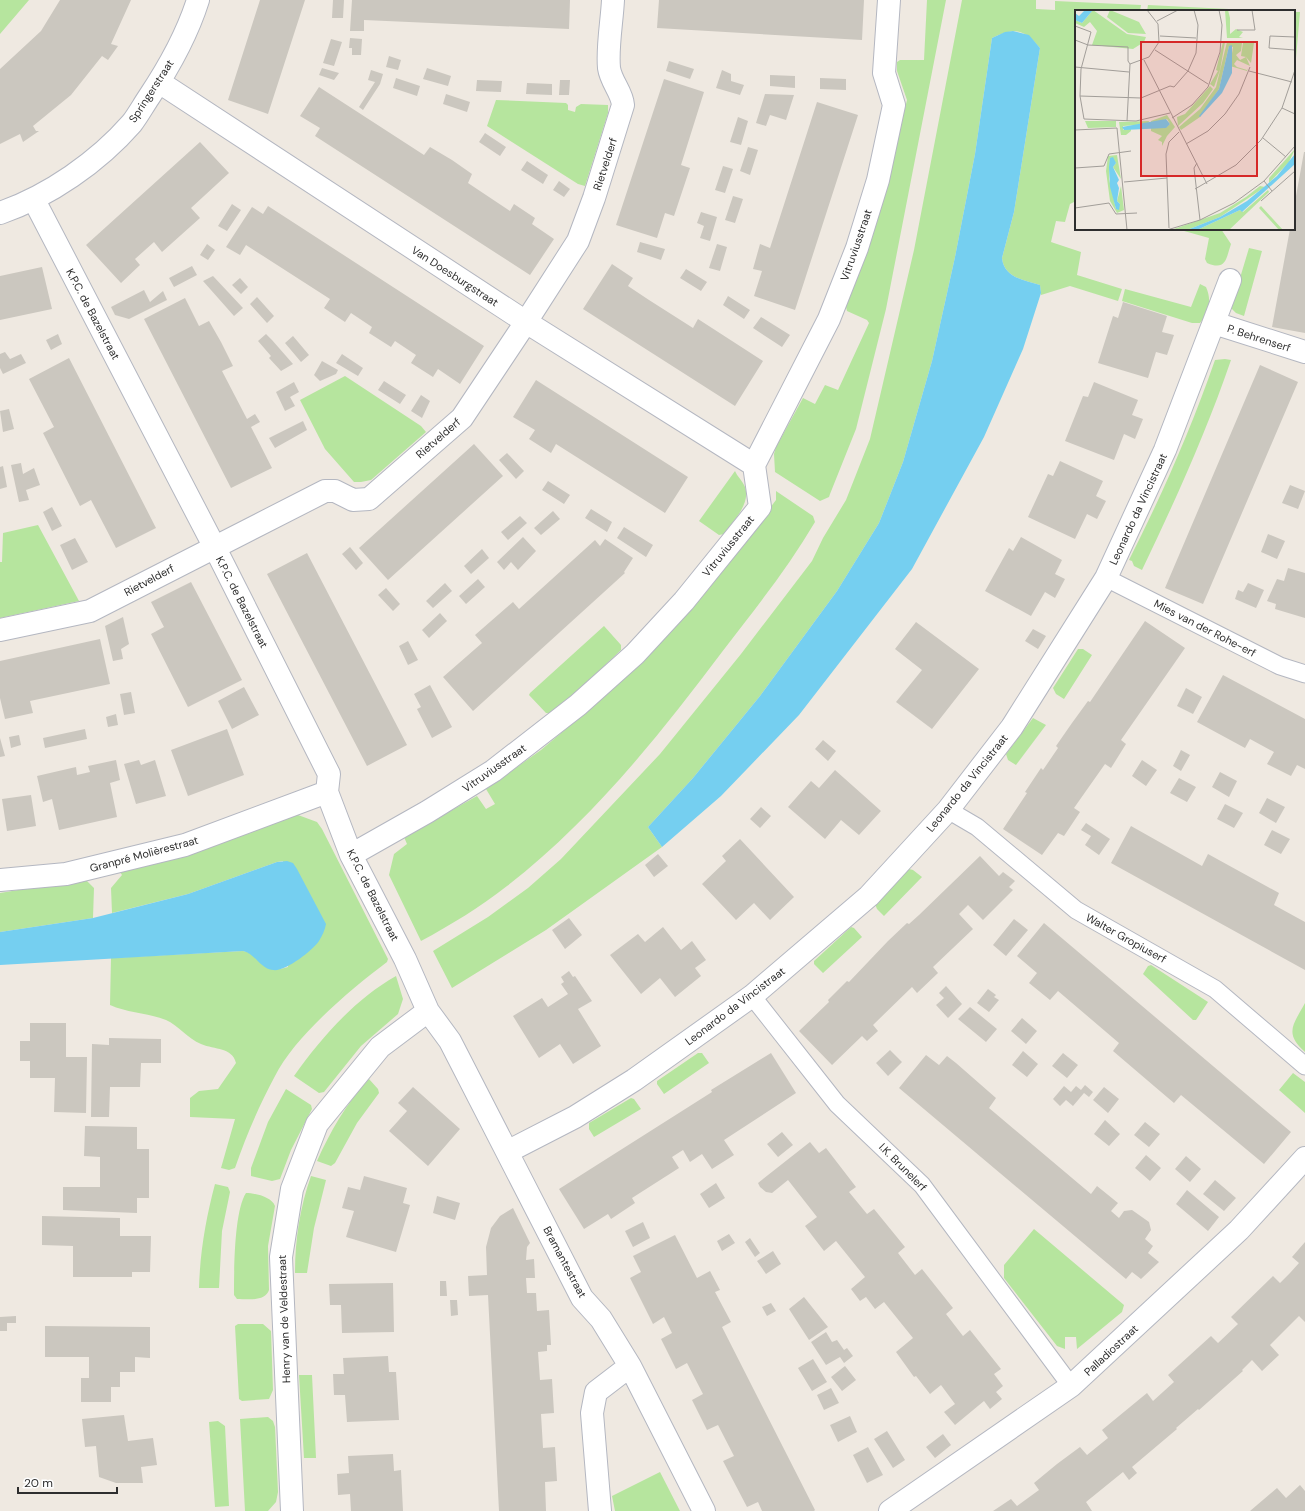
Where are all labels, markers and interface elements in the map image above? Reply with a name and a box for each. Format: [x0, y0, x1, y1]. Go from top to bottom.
inset map [1075, 10, 1295, 230]
street label: Springerstraat [125, 57, 177, 125]
street label: Rietvelderf [590, 136, 620, 192]
street label: Vitruviusstraat [837, 207, 875, 283]
street label: Van Doesburgstraat [409, 243, 501, 309]
street label: K.P.C. de Bazelstraat [63, 266, 123, 362]
street label: P. Behrenserf [1225, 321, 1293, 355]
street label: Rietvelderf [413, 415, 463, 461]
street label: Leonardo da Vincistraat [1106, 451, 1170, 567]
street label: Vitruviusstraat [699, 513, 757, 579]
street label: K.P.C. de Bazelstraat [213, 554, 271, 650]
street label: Rietvelderf [122, 561, 177, 599]
street label: Mies van der Rohe-erf [1152, 596, 1259, 660]
street label: Leonardo da Vincistraat [923, 731, 1011, 835]
street label: Vitruviusstraat [459, 741, 529, 795]
street label: Granpré Molièrestraat [88, 833, 200, 875]
street label: K.P.C. de Bazelstraat [344, 847, 402, 943]
street label: Walter Gropiuserf [1083, 910, 1169, 966]
street label: Leonardo da Vincistraat [682, 964, 788, 1048]
street label: I.K. Brunelerf [876, 1140, 930, 1194]
street label: Bramantestraat [540, 1224, 590, 1300]
street label: Henry van de Veldestraat [275, 1255, 293, 1383]
street label: Palladiostraat [1081, 1321, 1141, 1379]
scale bar [18, 1469, 117, 1495]
text: 20 m [24, 1475, 53, 1491]

